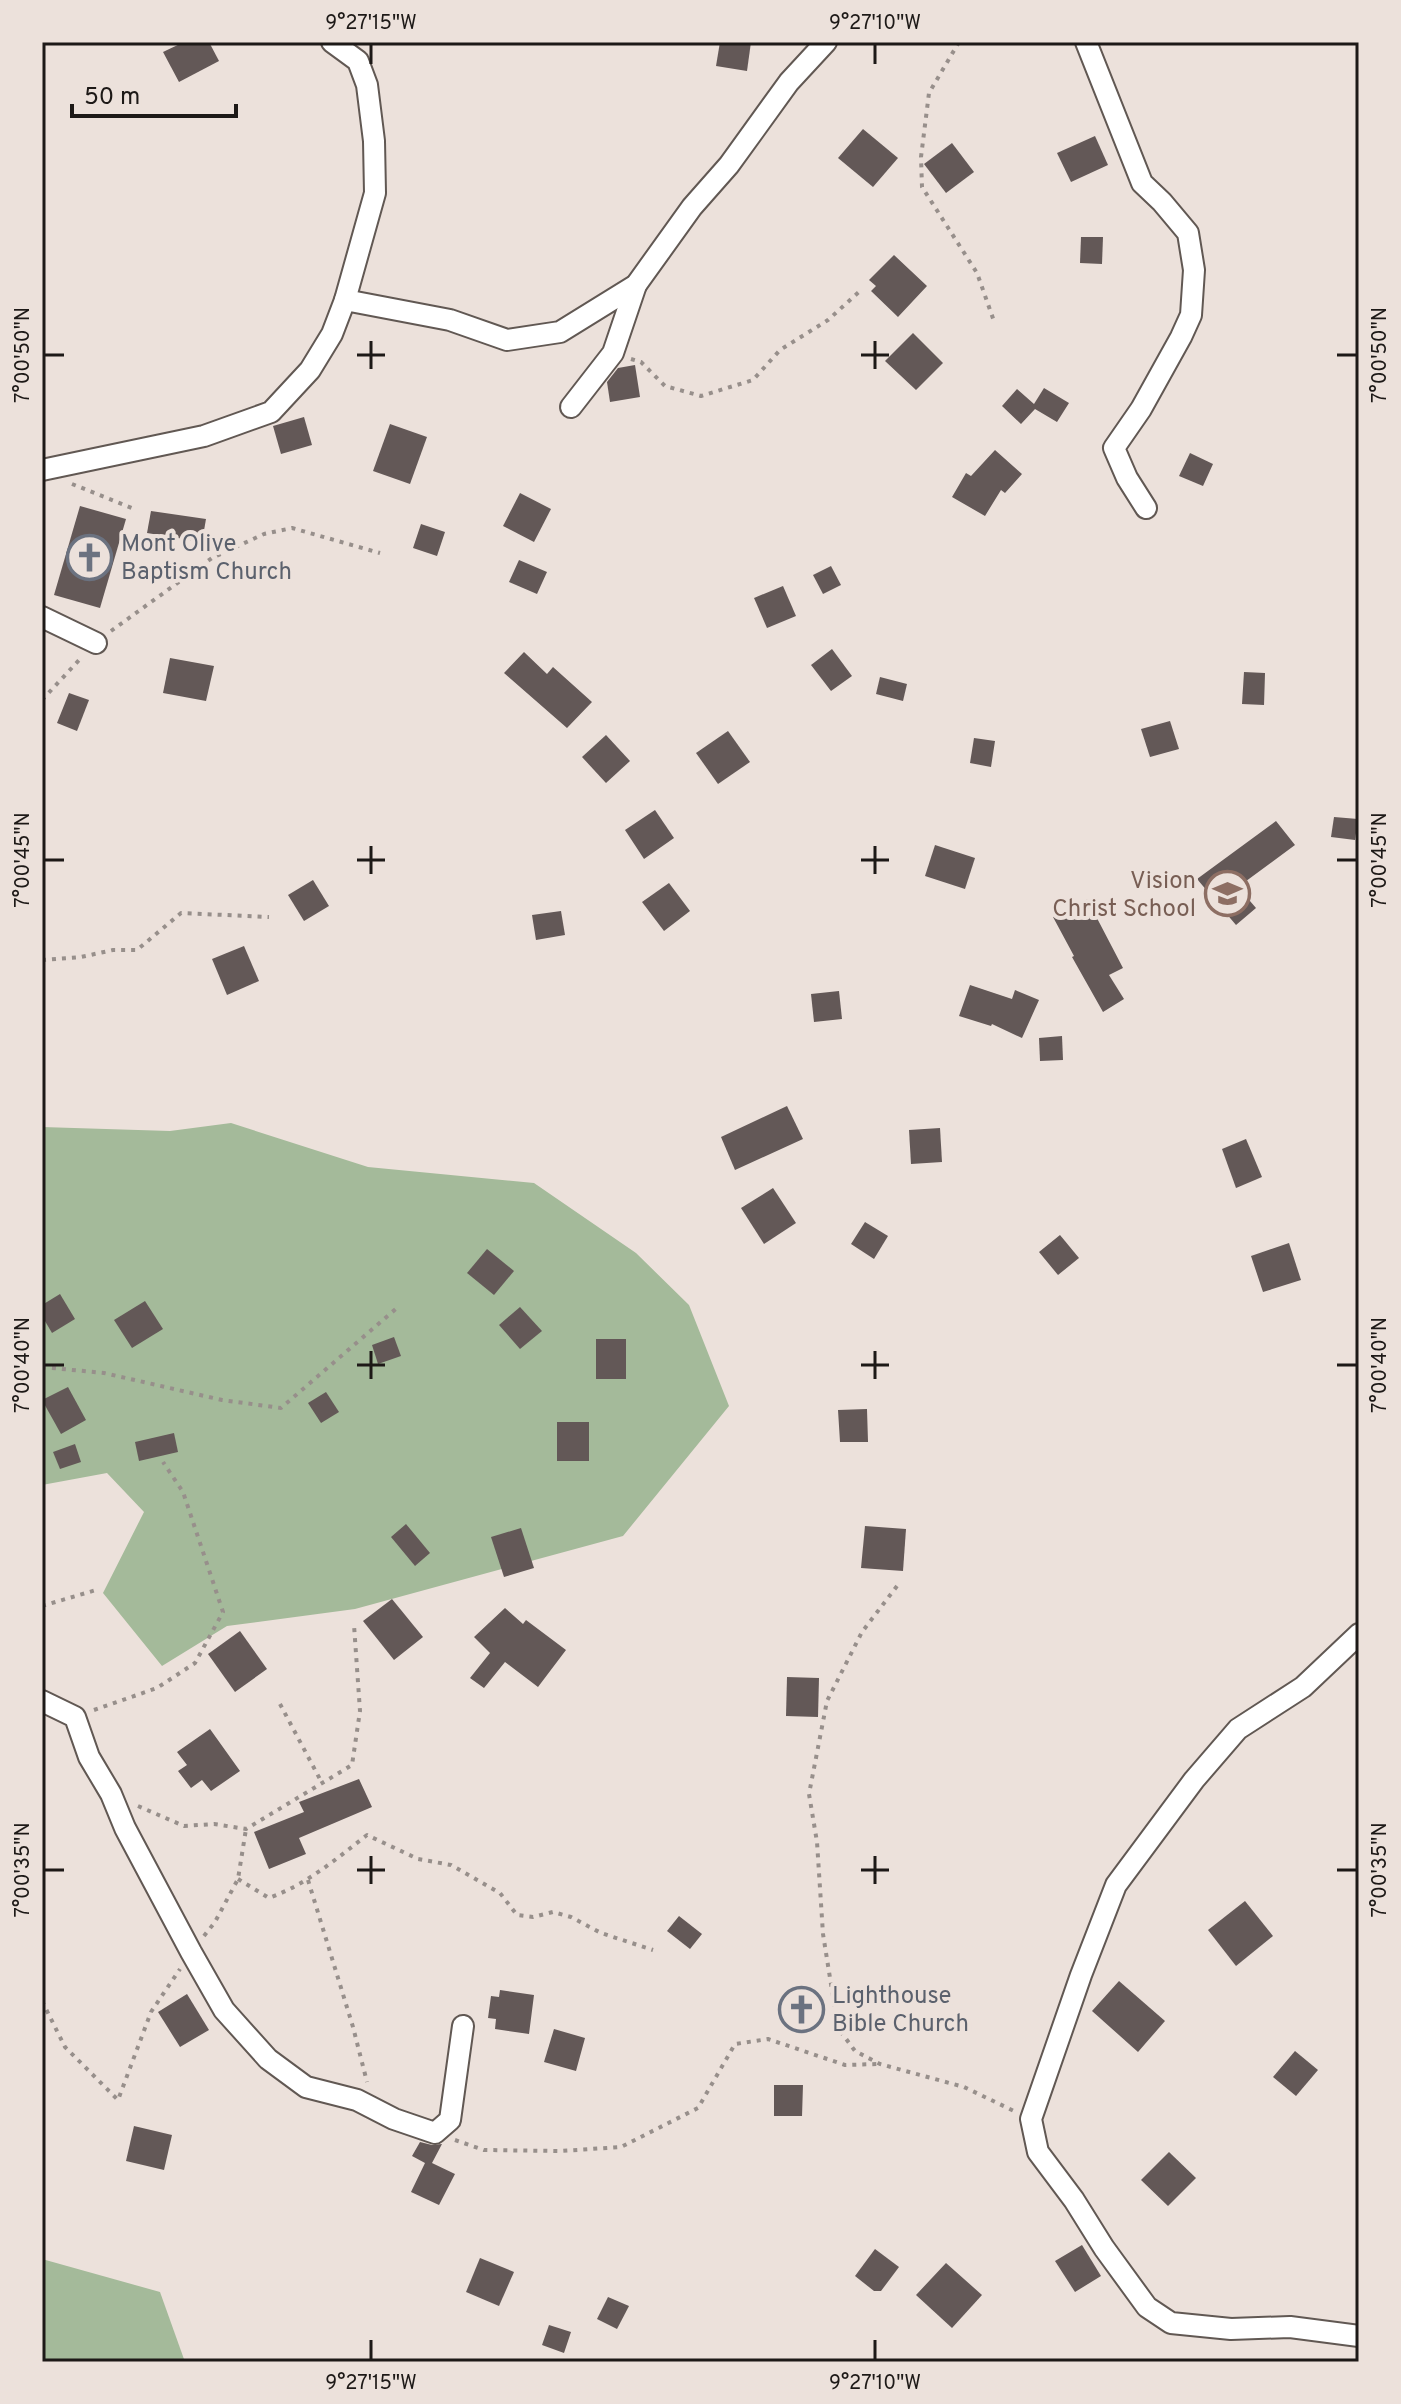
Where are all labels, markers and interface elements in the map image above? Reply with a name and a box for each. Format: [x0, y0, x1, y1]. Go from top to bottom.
text: 9°27'15"W [325, 11, 417, 37]
text: 9°27'10"W [829, 11, 921, 37]
scale bar [72, 68, 236, 118]
text: 50 m [84, 83, 140, 113]
text: 7°00'50"N [11, 307, 37, 403]
text: 7°00'50"N [1368, 307, 1394, 403]
place label: Mont Olive Baptism Church [121, 530, 292, 588]
church icon: Mont Olive Baptism Church [66, 533, 114, 581]
text: 7°00'45"N [11, 812, 37, 908]
text: 7°00'45"N [1368, 812, 1394, 908]
place label: Vision Christ School [1052, 867, 1196, 925]
school or university icon: Vision Christ School [1203, 870, 1251, 918]
text: 7°00'40"N [11, 1317, 37, 1413]
text: 7°00'40"N [1368, 1317, 1394, 1413]
text: 7°00'35"N [11, 1822, 37, 1918]
text: 7°00'35"N [1368, 1822, 1394, 1918]
place label: Lighthouse Bible Church [832, 1982, 969, 2040]
church icon: Lighthouse Bible Church [777, 1985, 825, 2033]
text: 9°27'15"W [325, 2371, 417, 2397]
text: 9°27'10"W [829, 2371, 921, 2397]

